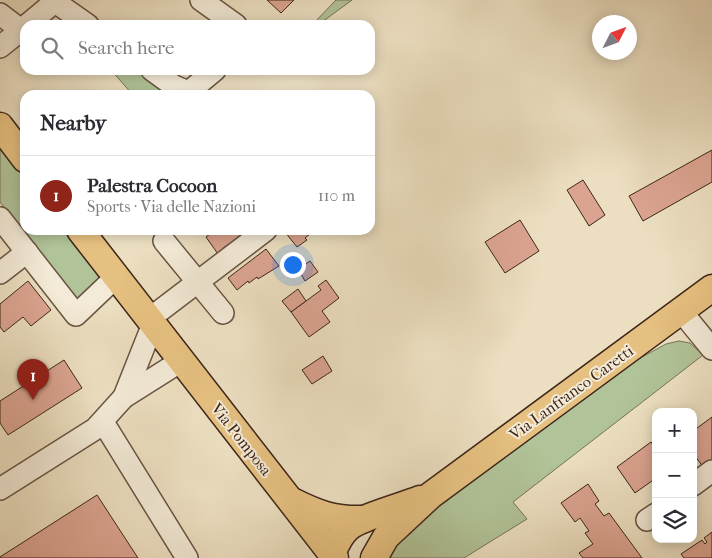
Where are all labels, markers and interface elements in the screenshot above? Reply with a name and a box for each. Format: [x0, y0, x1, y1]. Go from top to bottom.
north arrow [592, 15, 637, 60]
search box [20, 20, 375, 75]
icon: search [38, 34, 66, 62]
text: Search here [78, 37, 174, 59]
text: Nearby [40, 111, 106, 135]
text: Palestra Cocoon [87, 175, 217, 197]
text: 1 [53, 186, 59, 205]
text: 110 m [318, 186, 355, 205]
text: Sports · Via delle Nazioni [87, 197, 256, 216]
your location [280, 252, 306, 278]
street label: Via Lanfranco Caretti [505, 341, 637, 444]
pin: 1 [17, 359, 49, 400]
street label: Via Pomposa [207, 399, 276, 480]
map controls [652, 408, 697, 543]
button: + [652, 408, 697, 453]
button: − [652, 453, 697, 498]
button: layers [652, 498, 697, 543]

